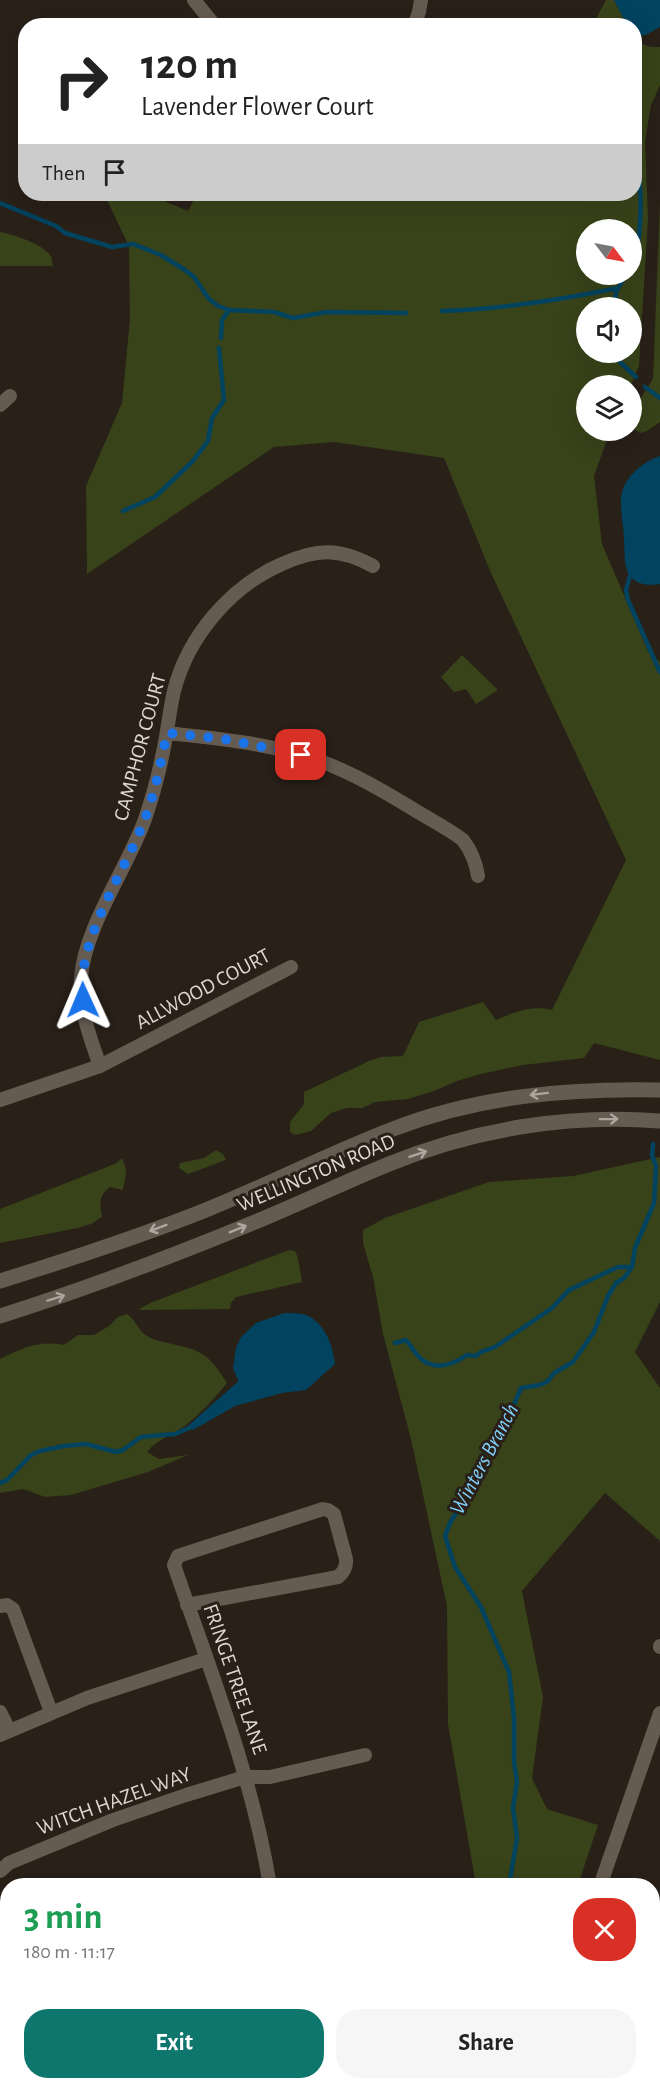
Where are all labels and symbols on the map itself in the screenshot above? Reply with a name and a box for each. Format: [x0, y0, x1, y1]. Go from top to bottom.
north arrow [576, 219, 642, 285]
street label: CAMPHOR COURT [110, 671, 170, 823]
pin [275, 729, 326, 780]
street label: ALLWOOD COURT [132, 945, 274, 1033]
position arrow [51, 968, 115, 1032]
one-way arrow [529, 1089, 549, 1100]
one-way arrow [598, 1113, 618, 1125]
street label: WELLINGTON ROAD [234, 1130, 398, 1216]
one-way arrow [408, 1148, 427, 1159]
one-way arrow [149, 1223, 168, 1234]
one-way arrow [228, 1223, 247, 1234]
one-way arrow [46, 1292, 65, 1303]
water label: Winters Branch [446, 1400, 522, 1518]
street label: FRINGE TREE LANE [199, 1601, 271, 1757]
street label: WITCH HAZEL WAY [34, 1763, 194, 1839]

